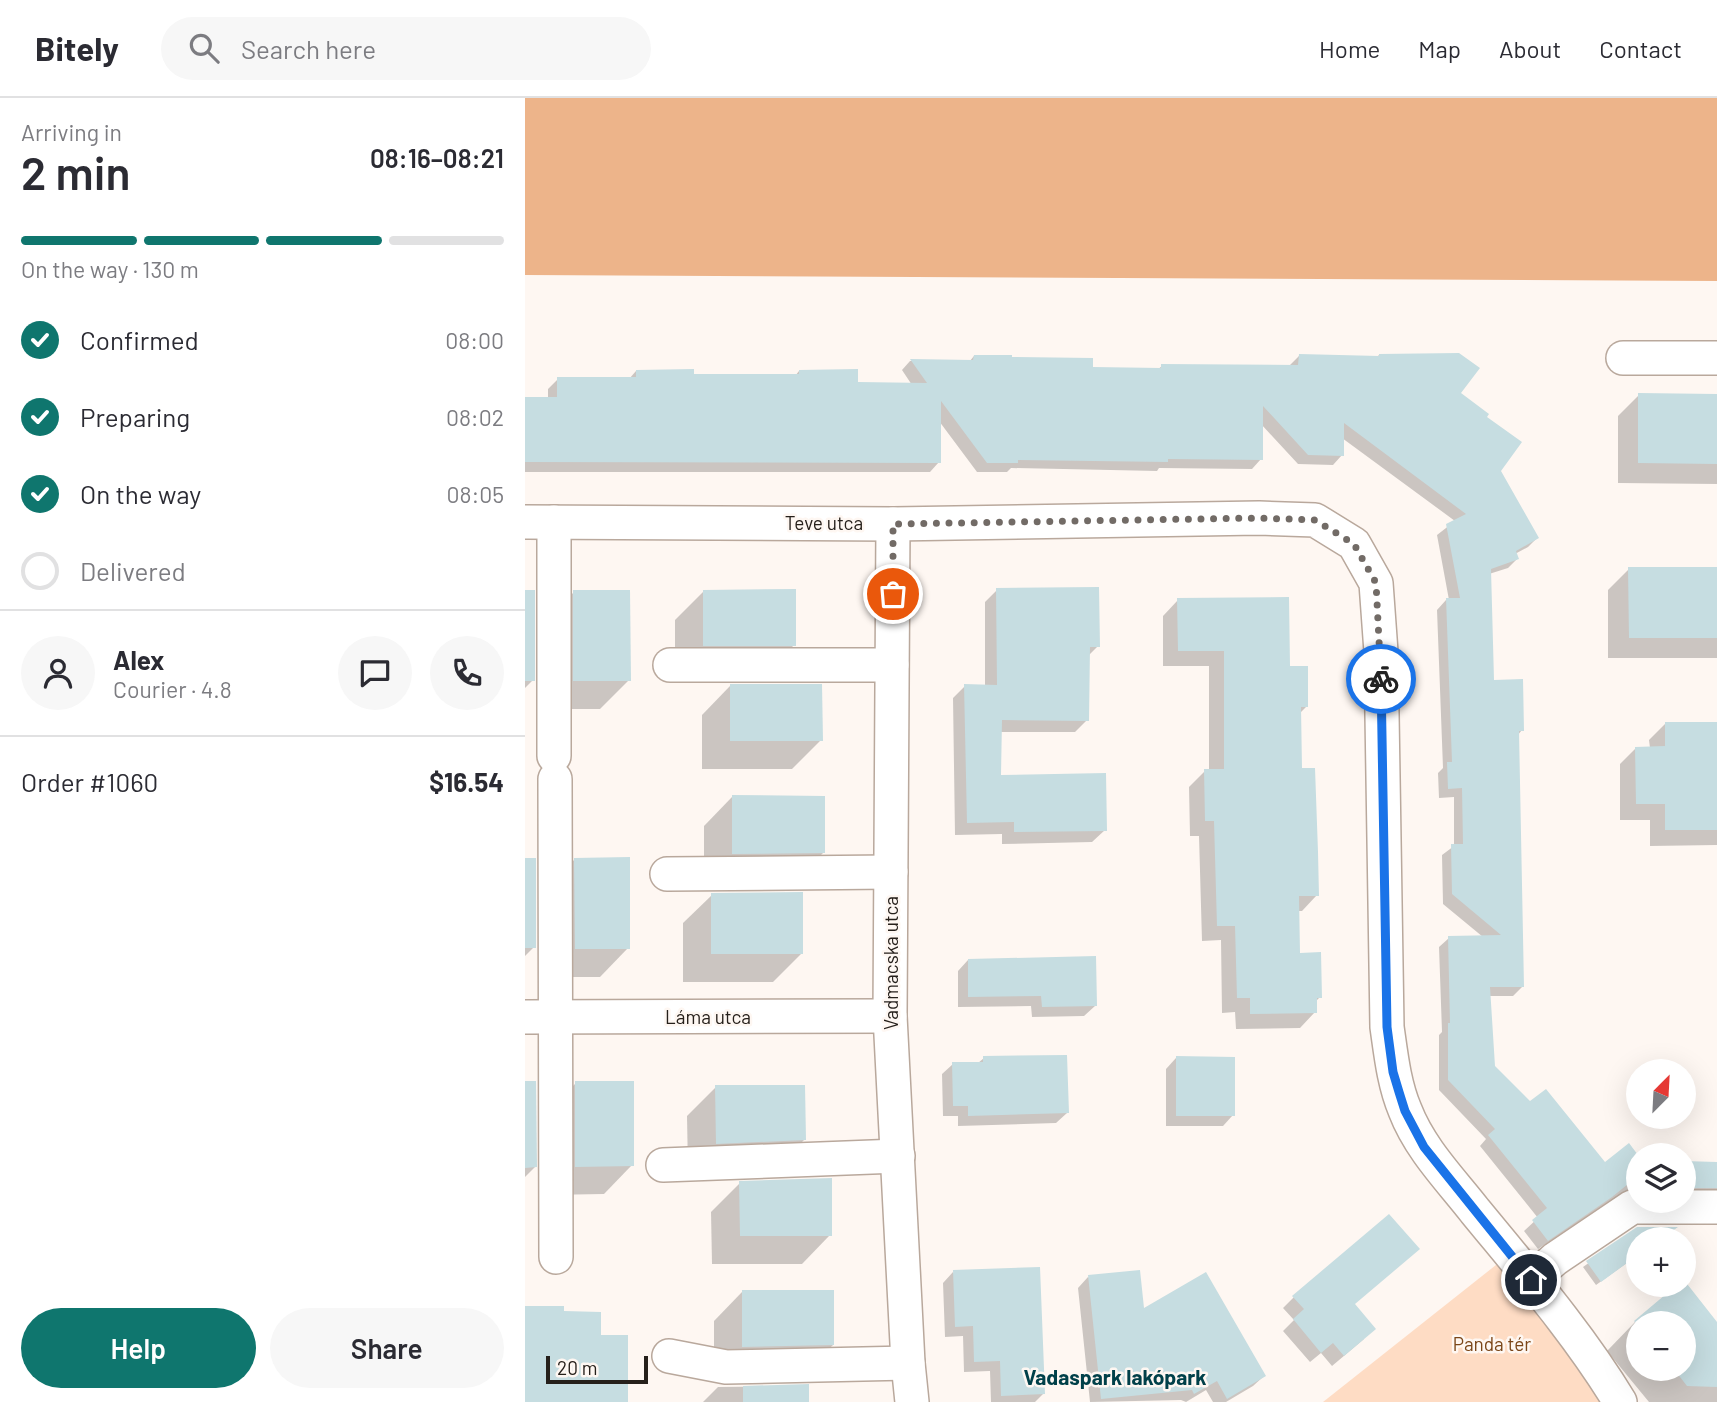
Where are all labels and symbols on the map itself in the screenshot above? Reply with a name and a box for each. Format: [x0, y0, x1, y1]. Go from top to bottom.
street label: Teve utca [785, 511, 863, 534]
pin [863, 564, 923, 624]
courier [1346, 644, 1416, 714]
street label: Vadmacska utca [879, 896, 902, 1030]
street label: Láma utca [665, 1005, 751, 1028]
north arrow [1626, 1059, 1696, 1129]
pin [1501, 1250, 1561, 1310]
park label: Panda tér [1453, 1332, 1531, 1355]
scale bar [546, 1353, 647, 1385]
district label: Vadaspark lakópark [1023, 1364, 1207, 1389]

